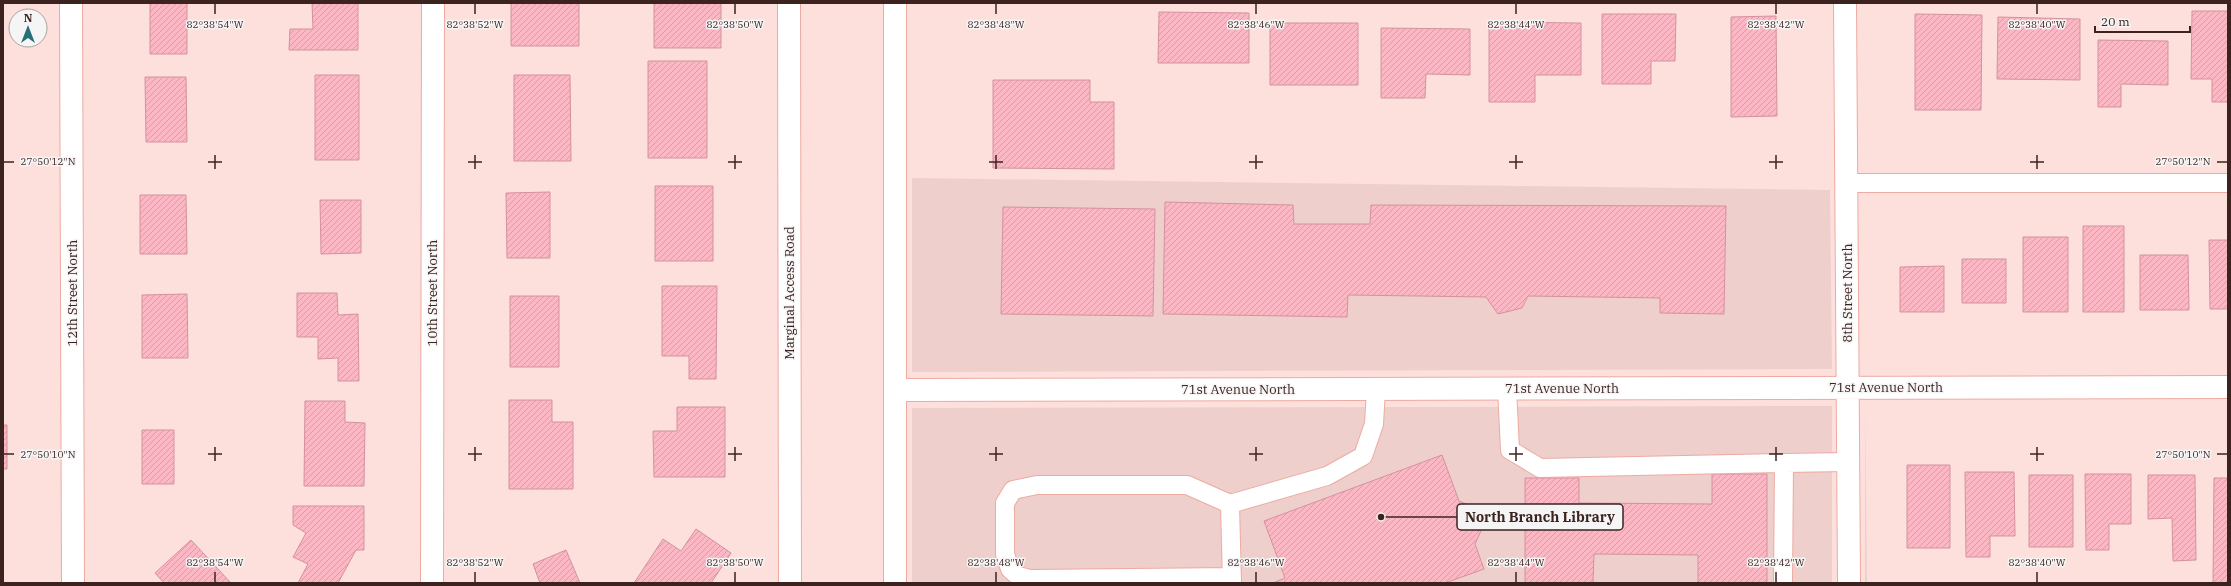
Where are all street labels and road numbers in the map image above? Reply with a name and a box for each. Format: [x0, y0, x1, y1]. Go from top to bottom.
street label: Marginal Access Road [781, 226, 798, 360]
street label: 12th Street North [64, 240, 81, 346]
street label: 10th Street North [424, 240, 441, 346]
street label: 8th Street North [1839, 243, 1856, 343]
street label: 71st Avenue North [1829, 379, 1943, 396]
street label: 71st Avenue North [1505, 380, 1619, 397]
street label: 71st Avenue North [1181, 381, 1295, 398]

